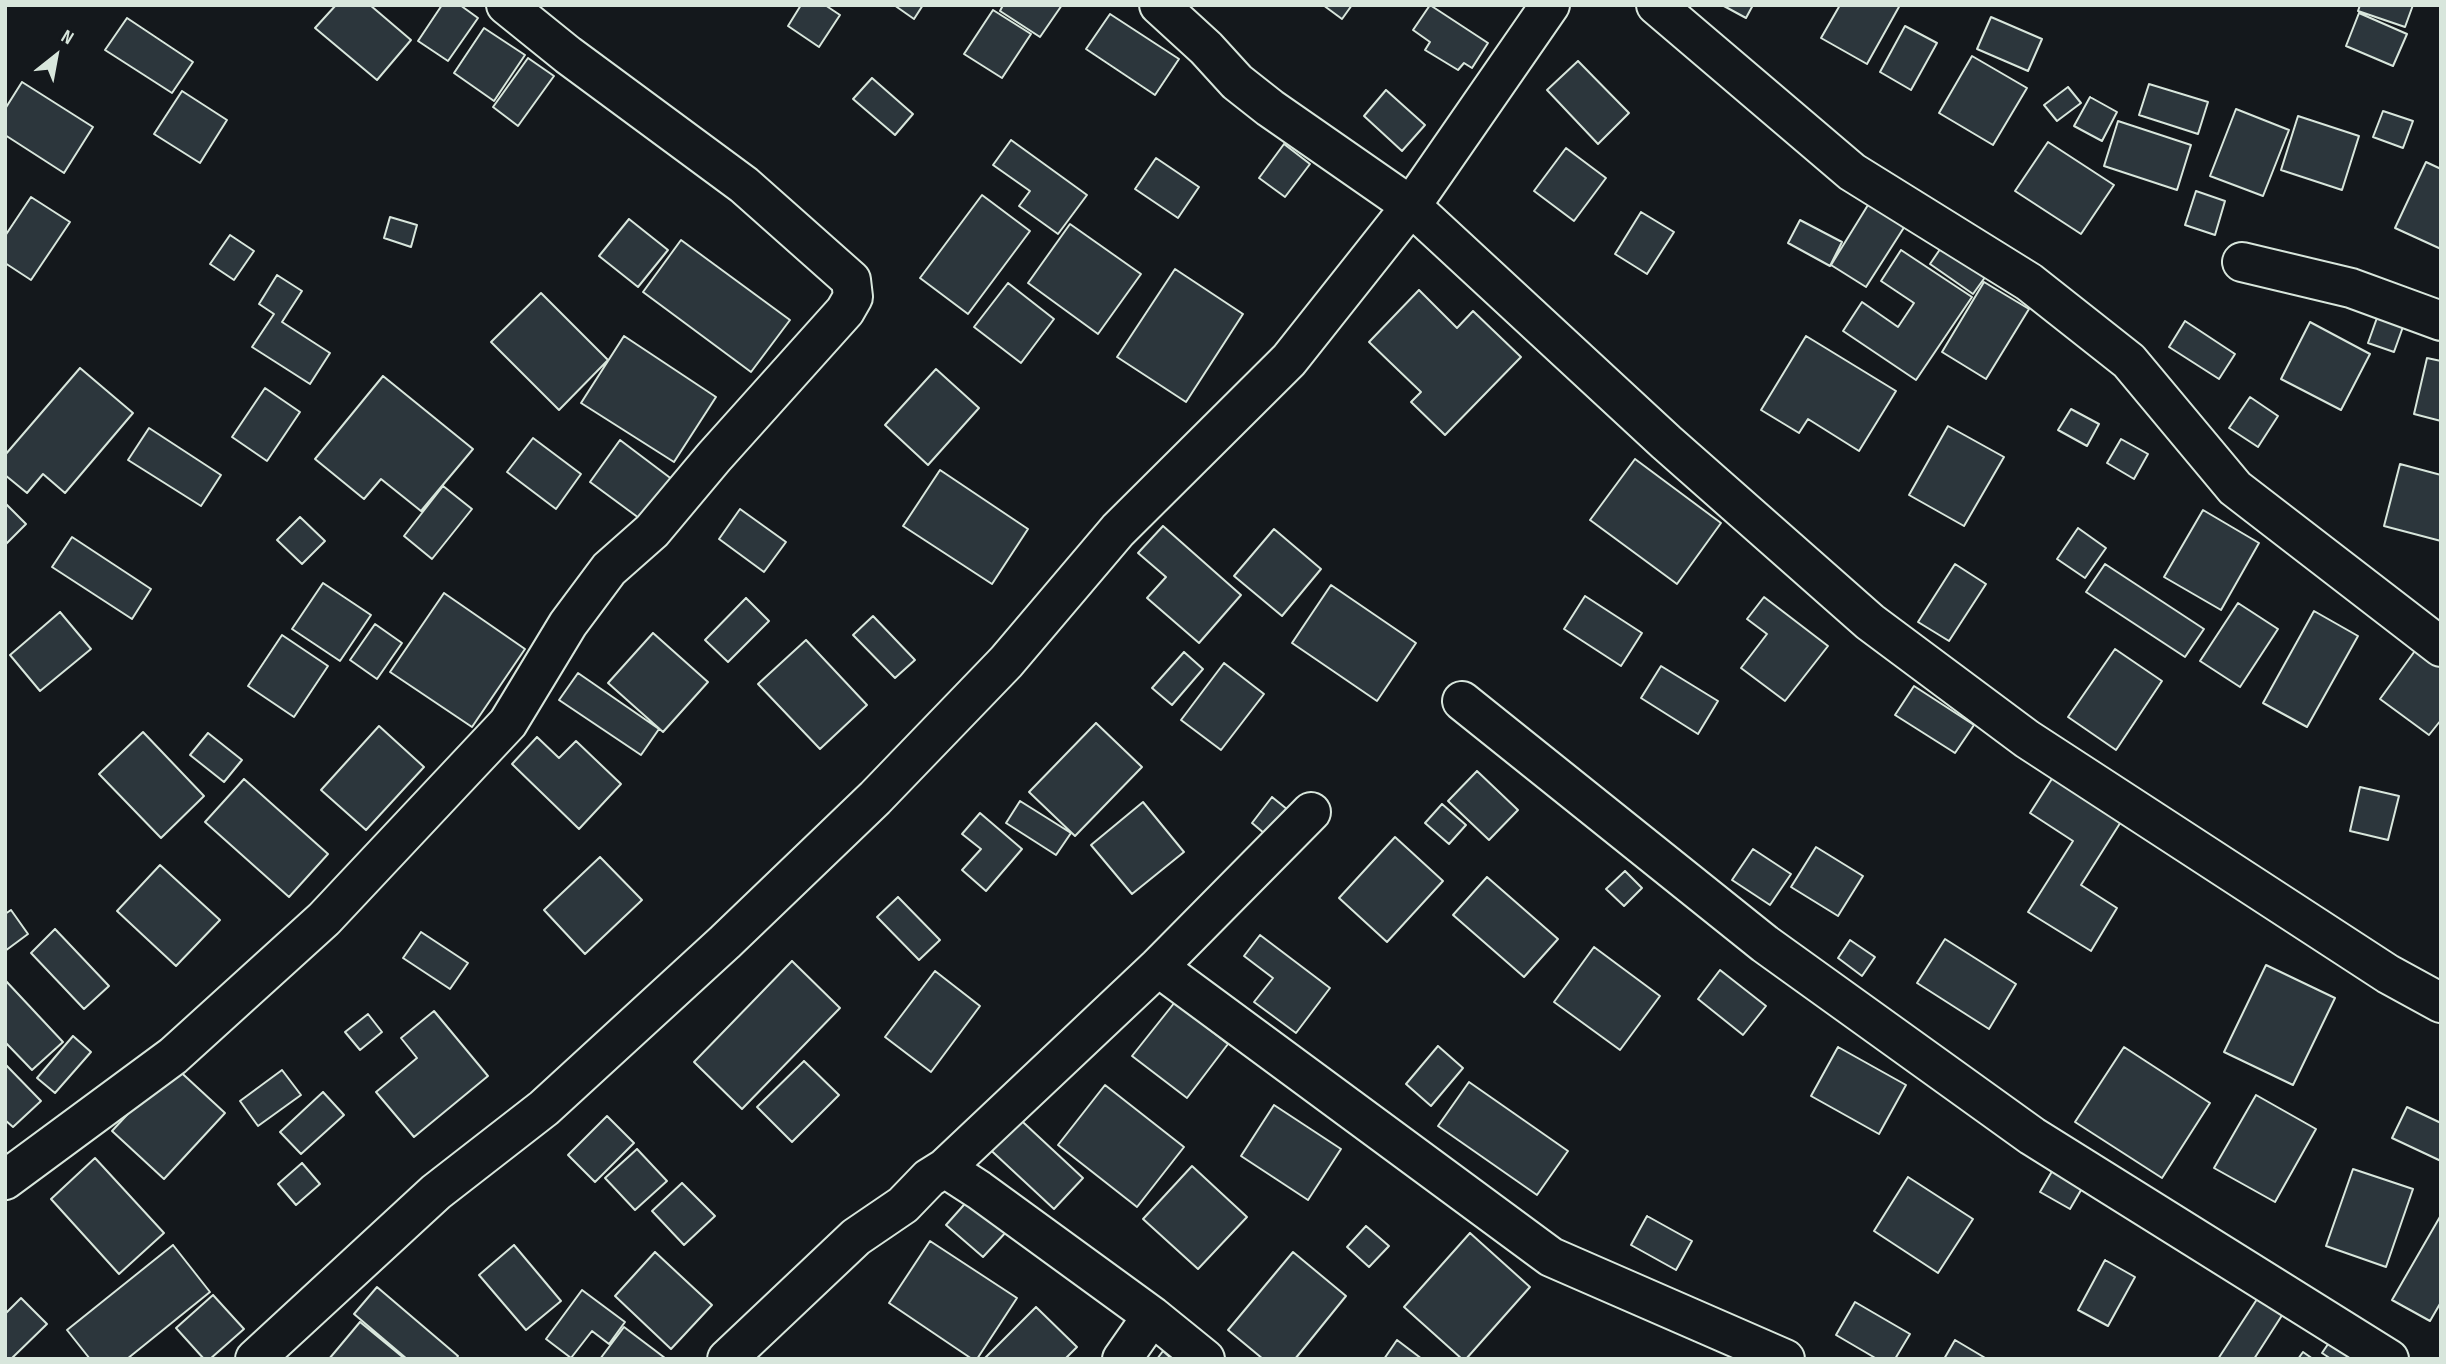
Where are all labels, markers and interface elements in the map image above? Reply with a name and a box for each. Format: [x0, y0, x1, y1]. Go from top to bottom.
north arrow [21, 21, 91, 91]
text: N [57, 25, 77, 50]

